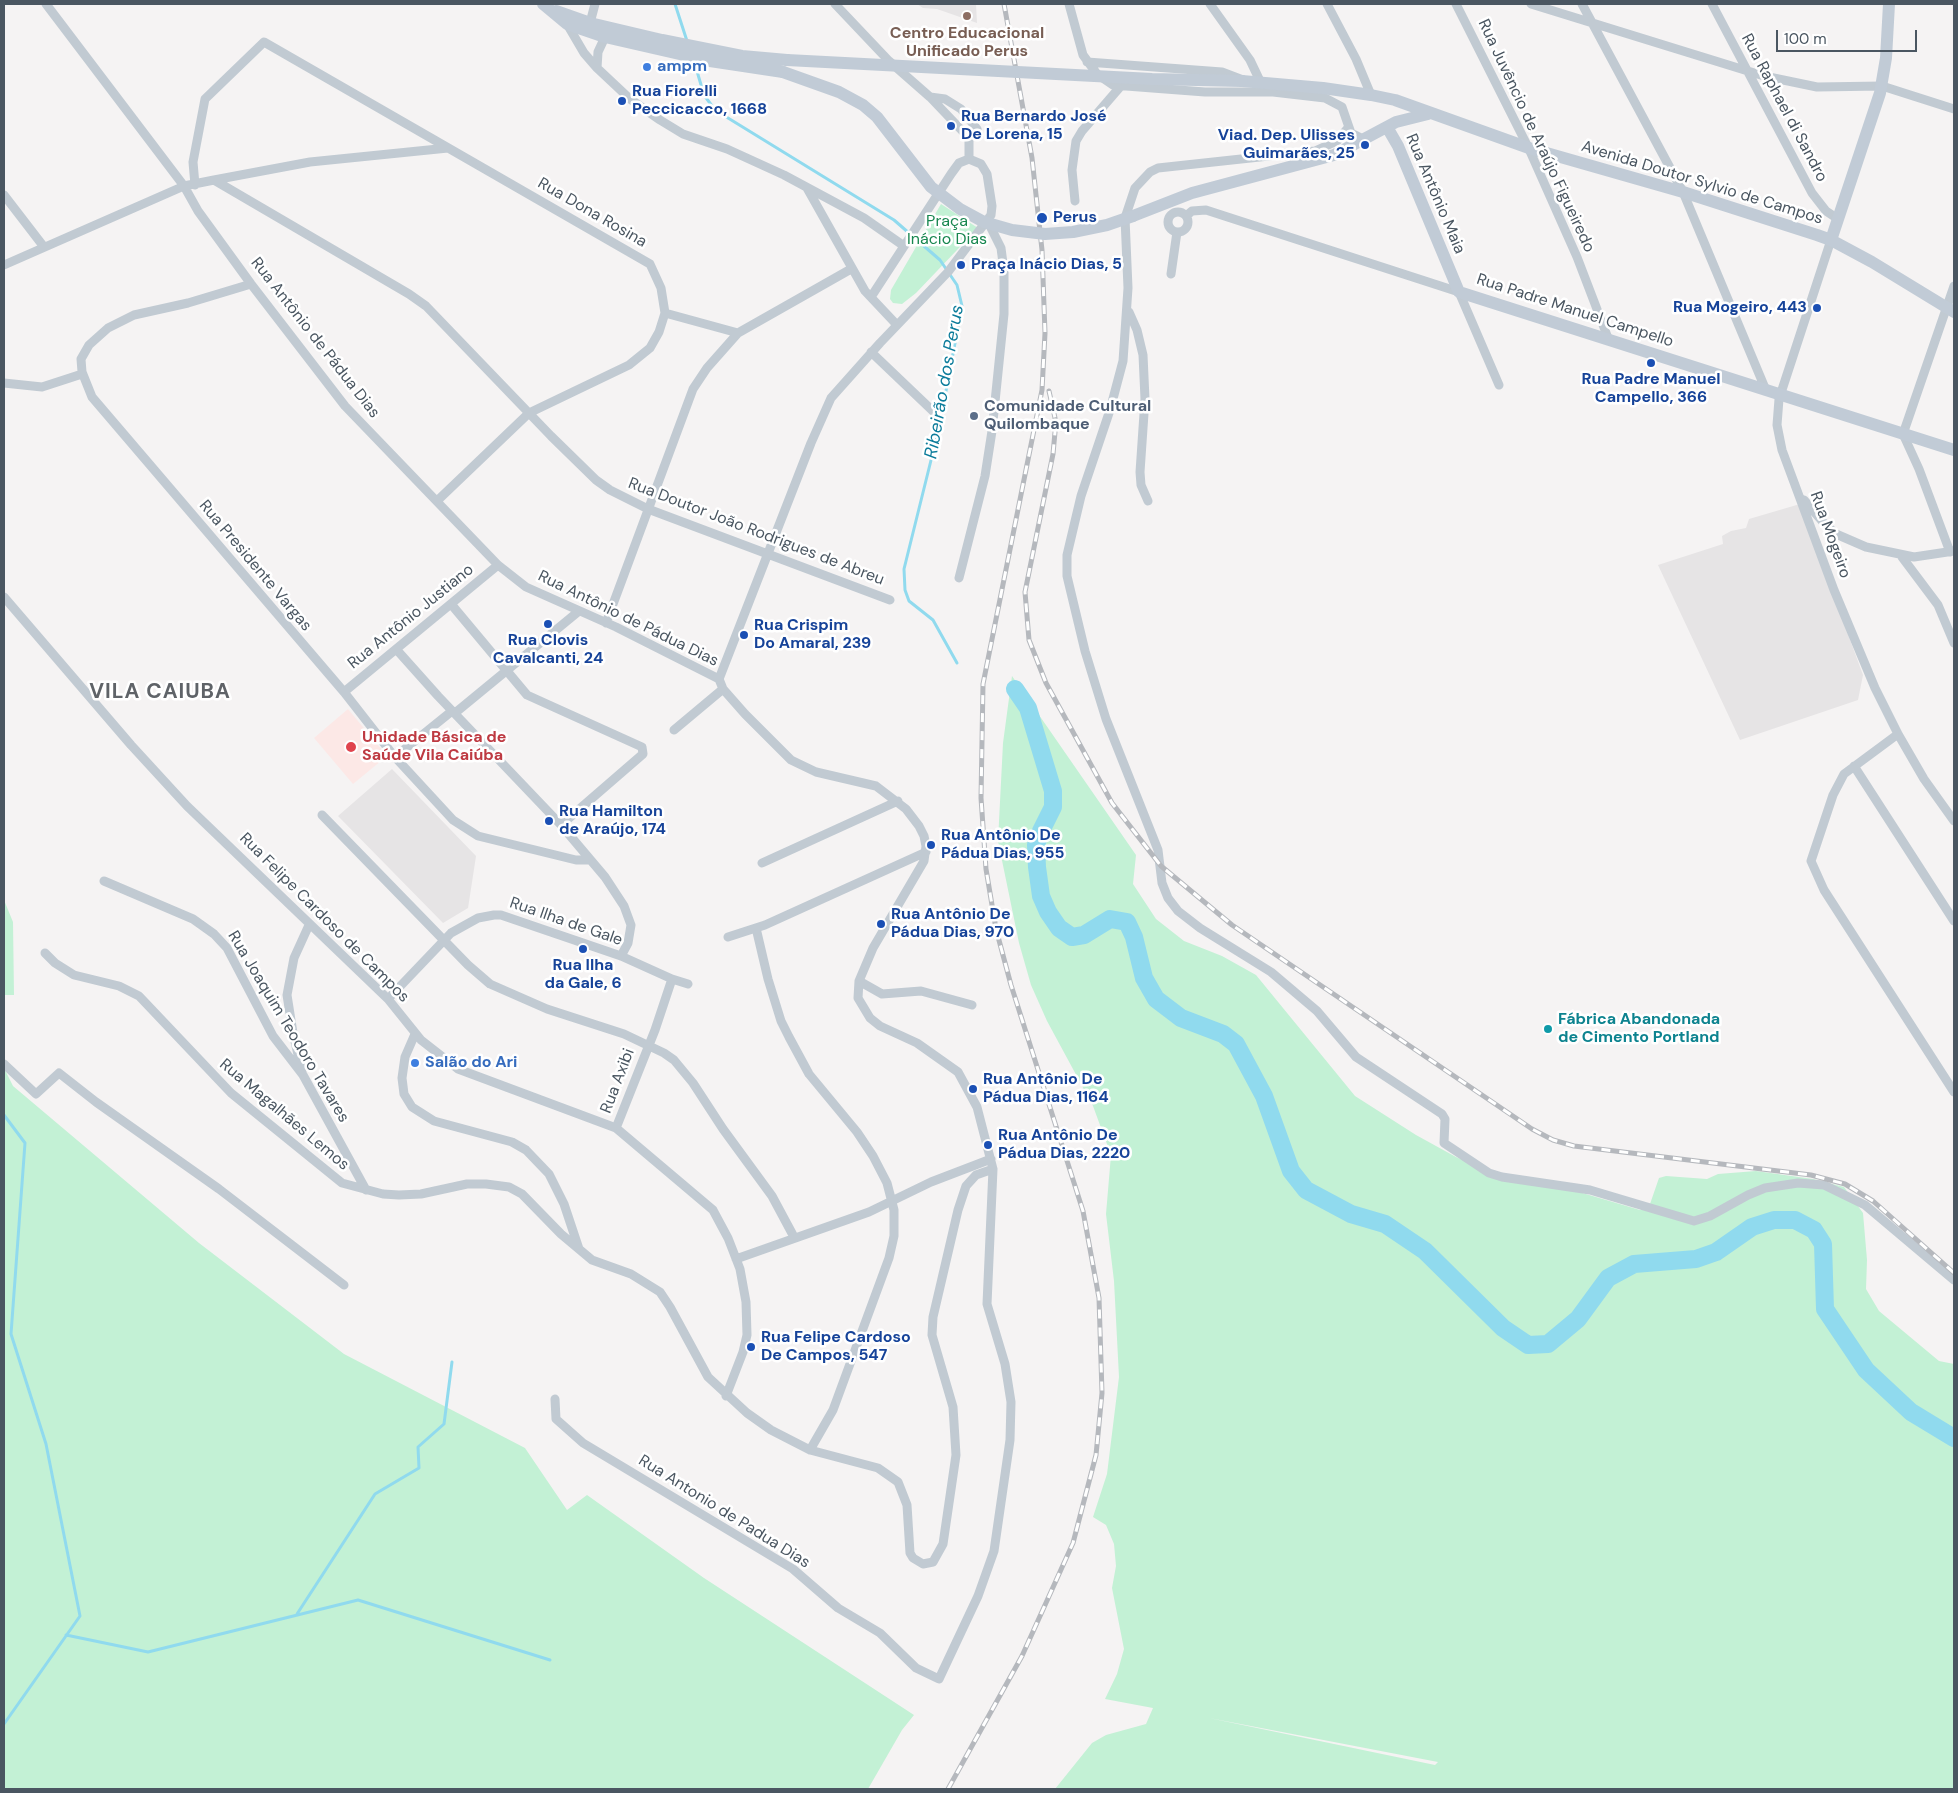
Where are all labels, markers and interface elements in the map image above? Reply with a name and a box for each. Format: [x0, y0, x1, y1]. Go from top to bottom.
marker: Centro Educacional Unificado Perus [961, 10, 973, 22]
street label: Rua Juvêncio de Araújo Figueiredo [1473, 16, 1599, 256]
scale bar [1778, 20, 1919, 52]
place label: Centro Educacional Unificado Perus [890, 24, 1044, 62]
text: 100 m [1784, 29, 1827, 49]
street label: Rua Raphael di Sandro [1737, 31, 1831, 185]
place label: ampm [657, 57, 707, 77]
marker: ampm [641, 61, 653, 73]
place label: Rua Fiorelli Peccicacco, 1668 [632, 82, 767, 120]
marker: Rua Fiorelli Peccicacco, 1668 [616, 95, 628, 107]
place label: Rua Bernardo José De Lorena, 15 [961, 107, 1107, 145]
marker: Rua Bernardo José De Lorena, 15 [945, 120, 957, 132]
place label: Viad. Dep. Ulisses Guimarães, 25 [1218, 126, 1355, 164]
street label: Rua Antônio Maia [1401, 131, 1469, 257]
street label: Avenida Doutor Sylvio de Campos [1579, 137, 1825, 229]
marker: Viad. Dep. Ulisses Guimarães, 25 [1359, 139, 1371, 151]
street label: Rua Dona Rosina [534, 174, 650, 252]
place label: Perus [1053, 208, 1097, 228]
marker: Perus [1035, 211, 1049, 225]
park label: Praça Inácio Dias [907, 212, 987, 250]
street label: Rua Antônio de Pádua Dias [246, 254, 384, 422]
place label: Praça Inácio Dias, 5 [971, 255, 1122, 275]
marker: Praça Inácio Dias, 5 [955, 259, 967, 271]
street label: Rua Padre Manuel Campello [1474, 270, 1676, 352]
place label: Rua Mogeiro, 443 [1673, 298, 1807, 318]
marker: Rua Mogeiro, 443 [1811, 302, 1823, 314]
water label: Ribeirão dos Perus [921, 303, 969, 461]
marker: Rua Padre Manuel Campello, 366 [1645, 357, 1657, 369]
place label: Rua Padre Manuel Campello, 366 [1581, 370, 1721, 408]
place label: Comunidade Cultural Quilombaque [984, 397, 1151, 435]
marker: Comunidade Cultural Quilombaque [968, 410, 980, 422]
street label: Rua Doutor João Rodrigues de Abreu [625, 474, 887, 590]
street label: Rua Mogeiro [1805, 489, 1855, 581]
street label: Rua Presidente Vargas [195, 497, 315, 635]
street label: Rua Antônio Justiano [344, 560, 478, 674]
street label: Rua Antônio de Pádua Dias [535, 567, 721, 671]
place label: Rua Crispim Do Amaral, 239 [754, 616, 871, 654]
marker: Rua Clovis Cavalcanti, 24 [542, 618, 554, 630]
marker: Rua Crispim Do Amaral, 239 [738, 629, 750, 641]
place label: Rua Clovis Cavalcanti, 24 [493, 631, 603, 669]
district label: VILA CAIUBA [88, 679, 232, 705]
place label: Unidade Básica de Saúde Vila Caiúba [362, 728, 506, 766]
marker: Unidade Básica de Saúde Vila Caiúba [344, 740, 358, 754]
place label: Rua Hamilton de Araújo, 174 [559, 802, 666, 840]
marker: Rua Hamilton de Araújo, 174 [543, 815, 555, 827]
place label: Rua Antônio De Pádua Dias, 955 [941, 826, 1064, 864]
street label: Rua Felipe Cardoso de Campos [235, 829, 413, 1007]
marker: Rua Antônio De Pádua Dias, 955 [925, 839, 937, 851]
street label: Rua Ilha de Gale [507, 894, 625, 950]
place label: Rua Antônio De Pádua Dias, 970 [891, 905, 1014, 943]
marker: Rua Antônio De Pádua Dias, 970 [875, 918, 887, 930]
street label: Rua Joaquim Teodoro Tavares [223, 928, 353, 1126]
marker: Rua Ilha da Gale, 6 [577, 943, 589, 955]
place label: Rua Ilha da Gale, 6 [544, 956, 622, 994]
place label: Fábrica Abandonada de Cimento Portland [1558, 1010, 1720, 1048]
marker: Fábrica Abandonada de Cimento Portland [1542, 1023, 1554, 1035]
street label: Rua Axibi [597, 1046, 639, 1116]
place label: Salão do Ari [425, 1053, 517, 1073]
street label: Rua Magalhães Lemos [215, 1055, 353, 1175]
marker: Salão do Ari [409, 1057, 421, 1069]
place label: Rua Antônio De Pádua Dias, 1164 [983, 1070, 1109, 1108]
marker: Rua Antônio De Pádua Dias, 1164 [967, 1083, 979, 1095]
place label: Rua Antônio De Pádua Dias, 2220 [998, 1126, 1130, 1164]
marker: Rua Antônio De Pádua Dias, 2220 [982, 1139, 994, 1151]
place label: Rua Felipe Cardoso De Campos, 547 [761, 1328, 911, 1366]
marker: Rua Felipe Cardoso De Campos, 547 [745, 1341, 757, 1353]
street label: Rua Antonio de Padua Dias [635, 1451, 813, 1573]

